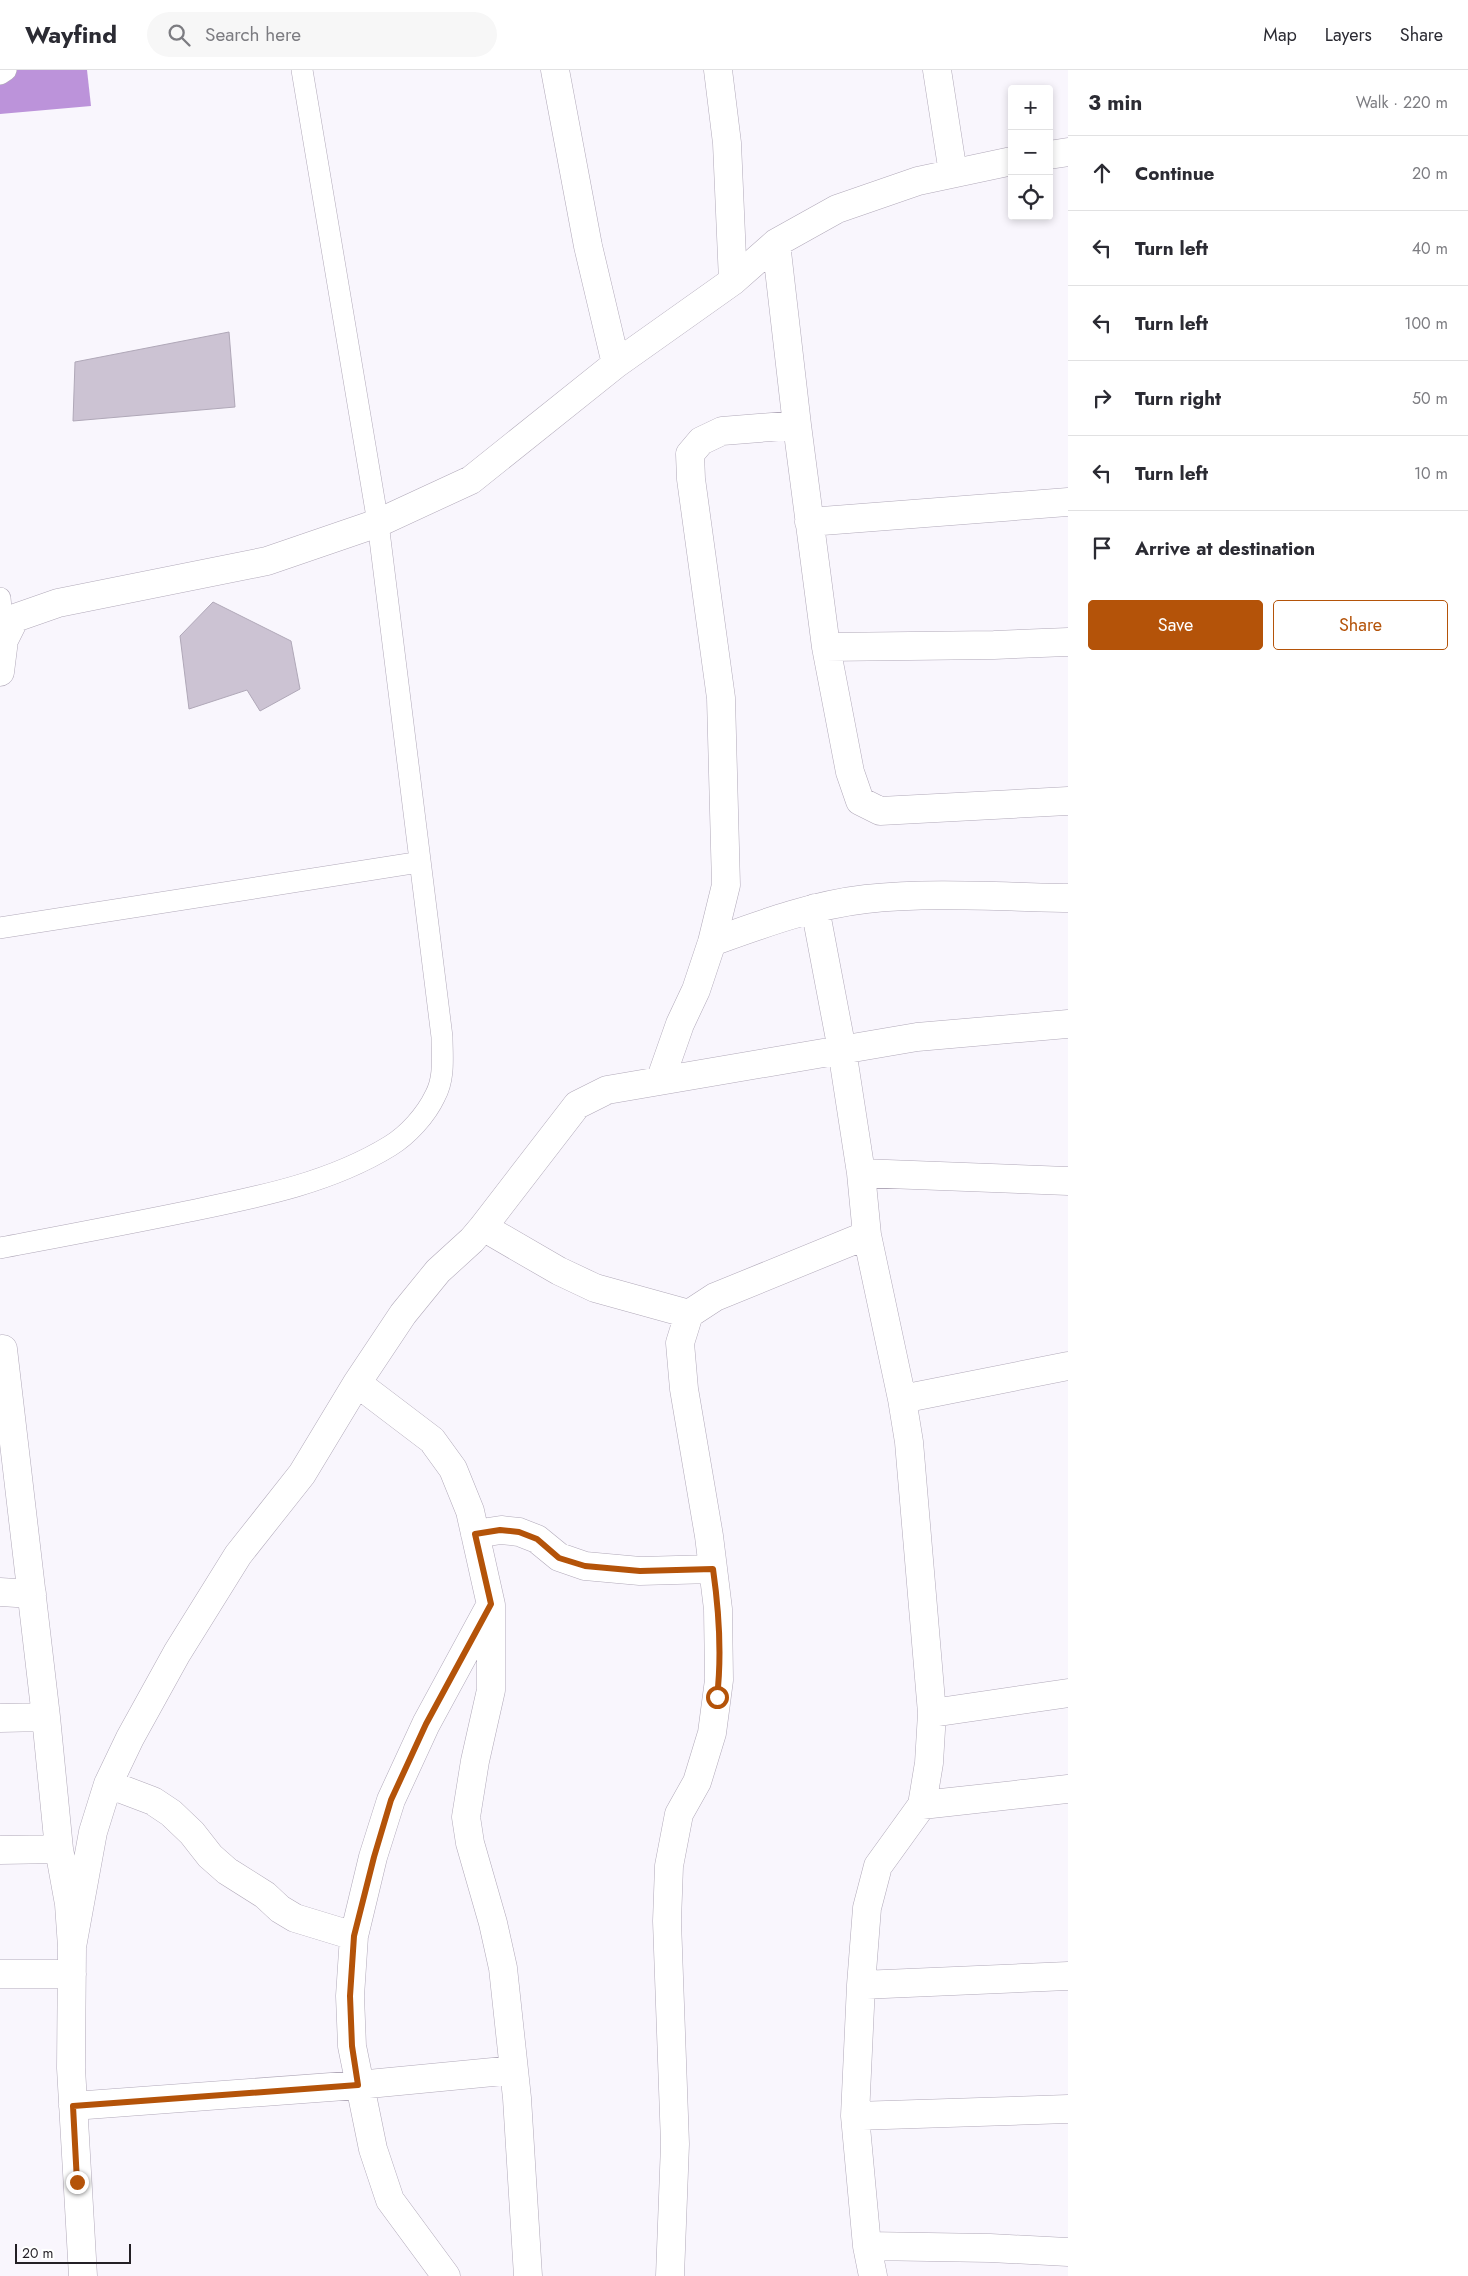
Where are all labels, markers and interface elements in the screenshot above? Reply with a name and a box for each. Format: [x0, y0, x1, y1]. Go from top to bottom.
search box [147, 12, 497, 57]
text: Wayfind [25, 17, 117, 52]
icon: search [165, 21, 193, 49]
text: Search here [205, 21, 301, 48]
text: Map [1263, 22, 1297, 48]
text: Layers [1325, 22, 1372, 48]
text: Share [1400, 22, 1443, 48]
map controls [1008, 85, 1053, 220]
button: + [1008, 85, 1053, 130]
text: 3 min [1088, 88, 1142, 118]
text: Walk · 220 m [1356, 91, 1448, 114]
button: − [1008, 130, 1053, 175]
icon: ahead [1088, 159, 1116, 187]
text: Continue [1135, 160, 1214, 187]
text: 20 m [1412, 162, 1448, 185]
button: locate [1008, 175, 1053, 220]
icon: left [1088, 234, 1116, 262]
text: Turn left [1135, 235, 1208, 262]
text: 40 m [1412, 237, 1448, 260]
icon: left [1088, 309, 1116, 337]
text: Turn left [1135, 310, 1208, 337]
text: 100 m [1404, 312, 1448, 335]
icon: right [1088, 384, 1116, 412]
text: Turn right [1135, 385, 1221, 412]
text: 50 m [1412, 387, 1448, 410]
icon: left [1088, 459, 1116, 487]
text: Turn left [1135, 460, 1208, 487]
text: 10 m [1414, 462, 1448, 485]
icon: arrive [1088, 534, 1116, 562]
text: Arrive at destination [1135, 535, 1315, 562]
button: Save [1088, 600, 1263, 650]
button: Share [1273, 600, 1448, 650]
route start [706, 1686, 729, 1709]
route end [66, 2171, 89, 2194]
scale bar [15, 2241, 131, 2264]
text: 20 m [22, 2243, 54, 2263]

